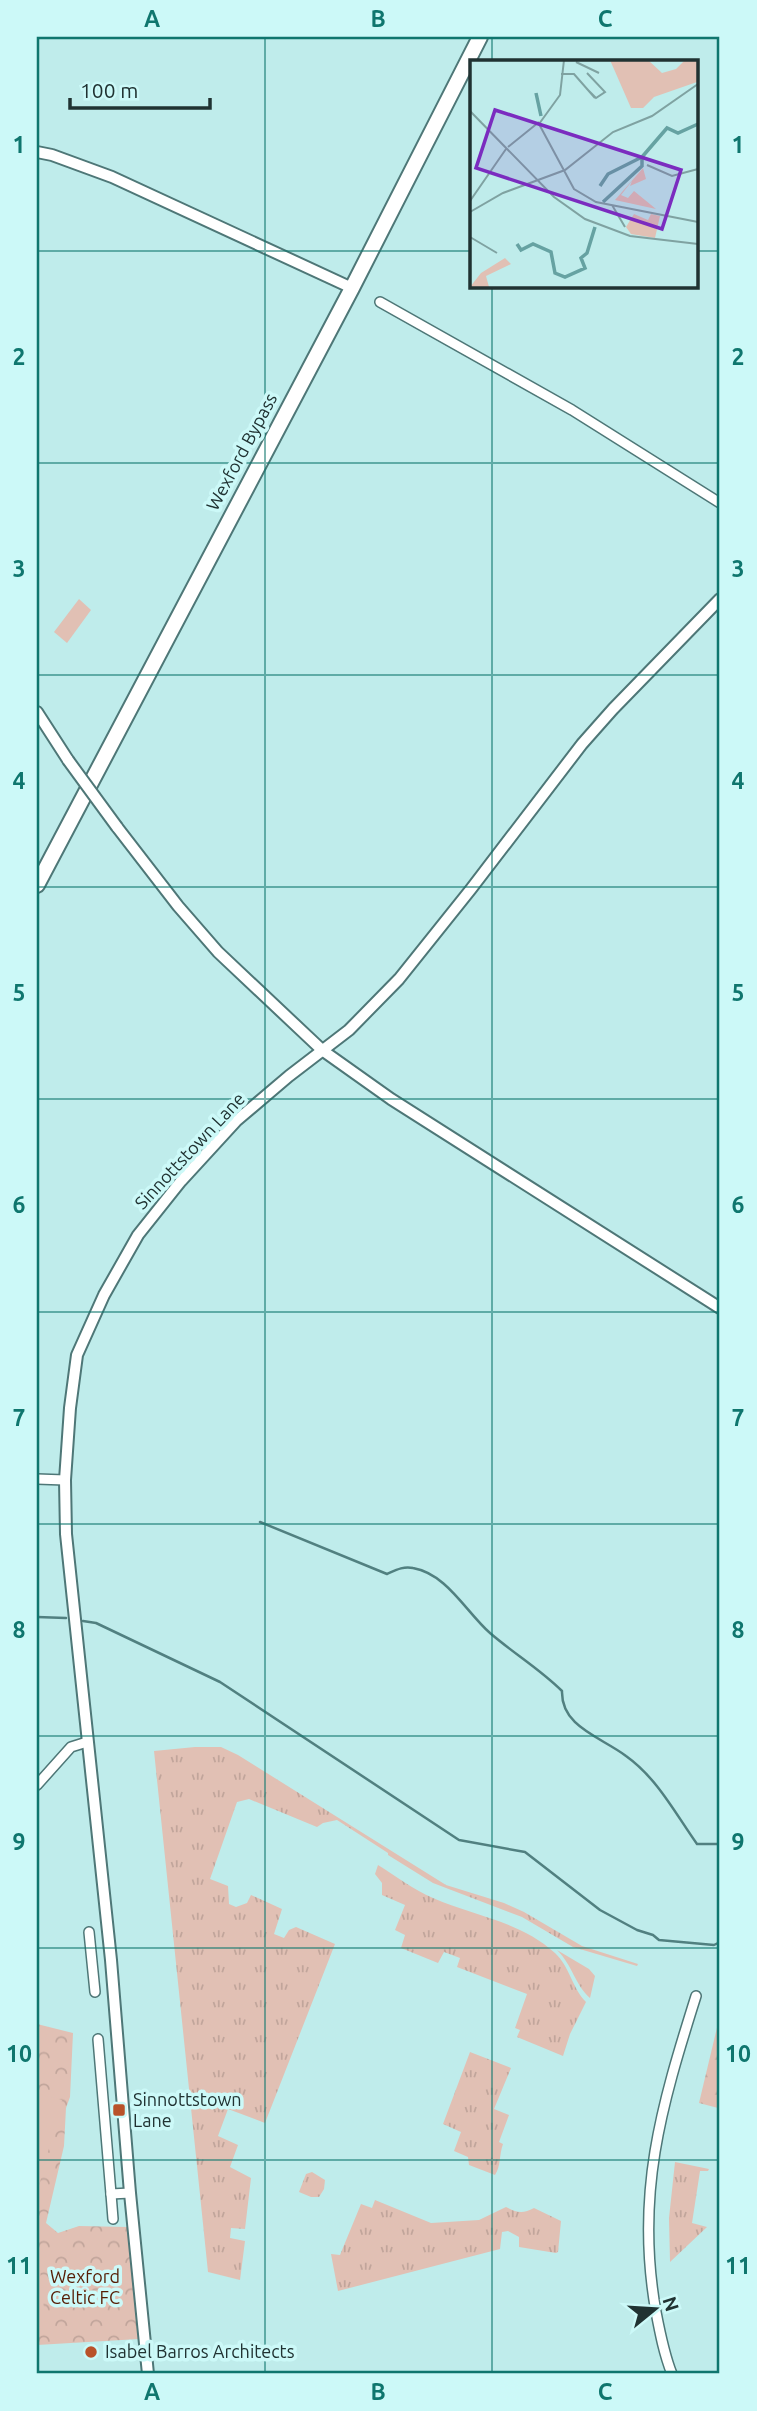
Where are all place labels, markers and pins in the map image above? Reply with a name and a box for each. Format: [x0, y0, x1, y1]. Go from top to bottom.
place label: Sinnottstown Lane [133, 2089, 242, 2130]
marker: Sinnottstown Lane [111, 2102, 127, 2118]
place label: Isabel Barros Architects [105, 2341, 295, 2361]
marker: Isabel Barros Architects [83, 2344, 99, 2360]

